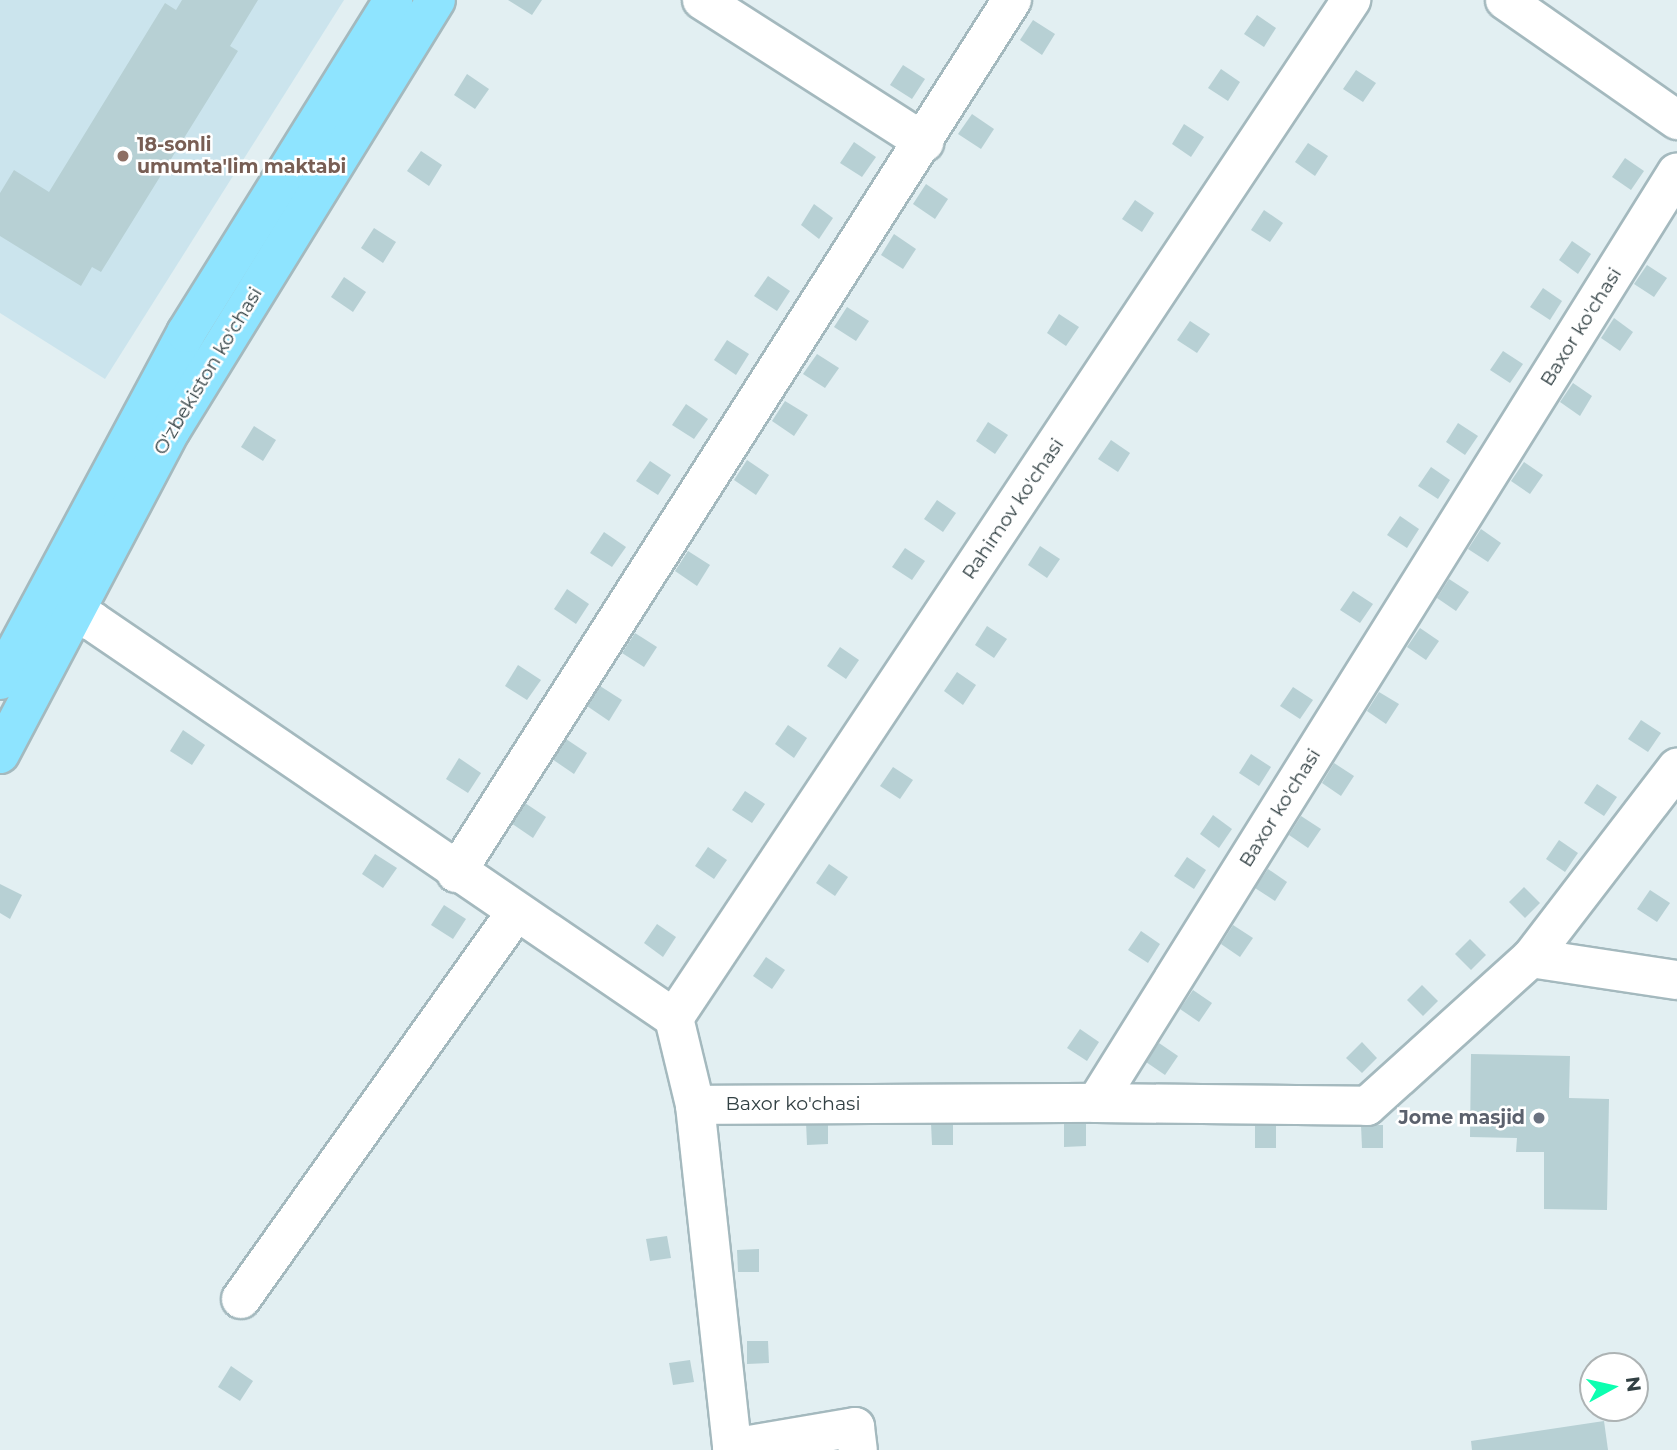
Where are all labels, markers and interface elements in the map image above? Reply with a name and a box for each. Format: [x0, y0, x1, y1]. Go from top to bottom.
place label: 18-sonli umumta'lim maktabi [137, 134, 346, 178]
marker: 18-sonli umumta'lim maktabi [115, 148, 131, 164]
street label: Baxor ko'chasi [1536, 264, 1626, 390]
street label: O'zbekiston ko'chasi [149, 283, 267, 459]
street label: Rahimov ko'chasi [957, 434, 1069, 584]
street label: Baxor ko'chasi [1235, 745, 1325, 871]
street label: Baxor ko'chasi [726, 1093, 860, 1115]
place label: Jome masjid [1398, 1107, 1525, 1129]
marker: Jome masjid [1531, 1110, 1547, 1126]
north arrow [1579, 1352, 1649, 1422]
text: N [1621, 1375, 1646, 1393]

